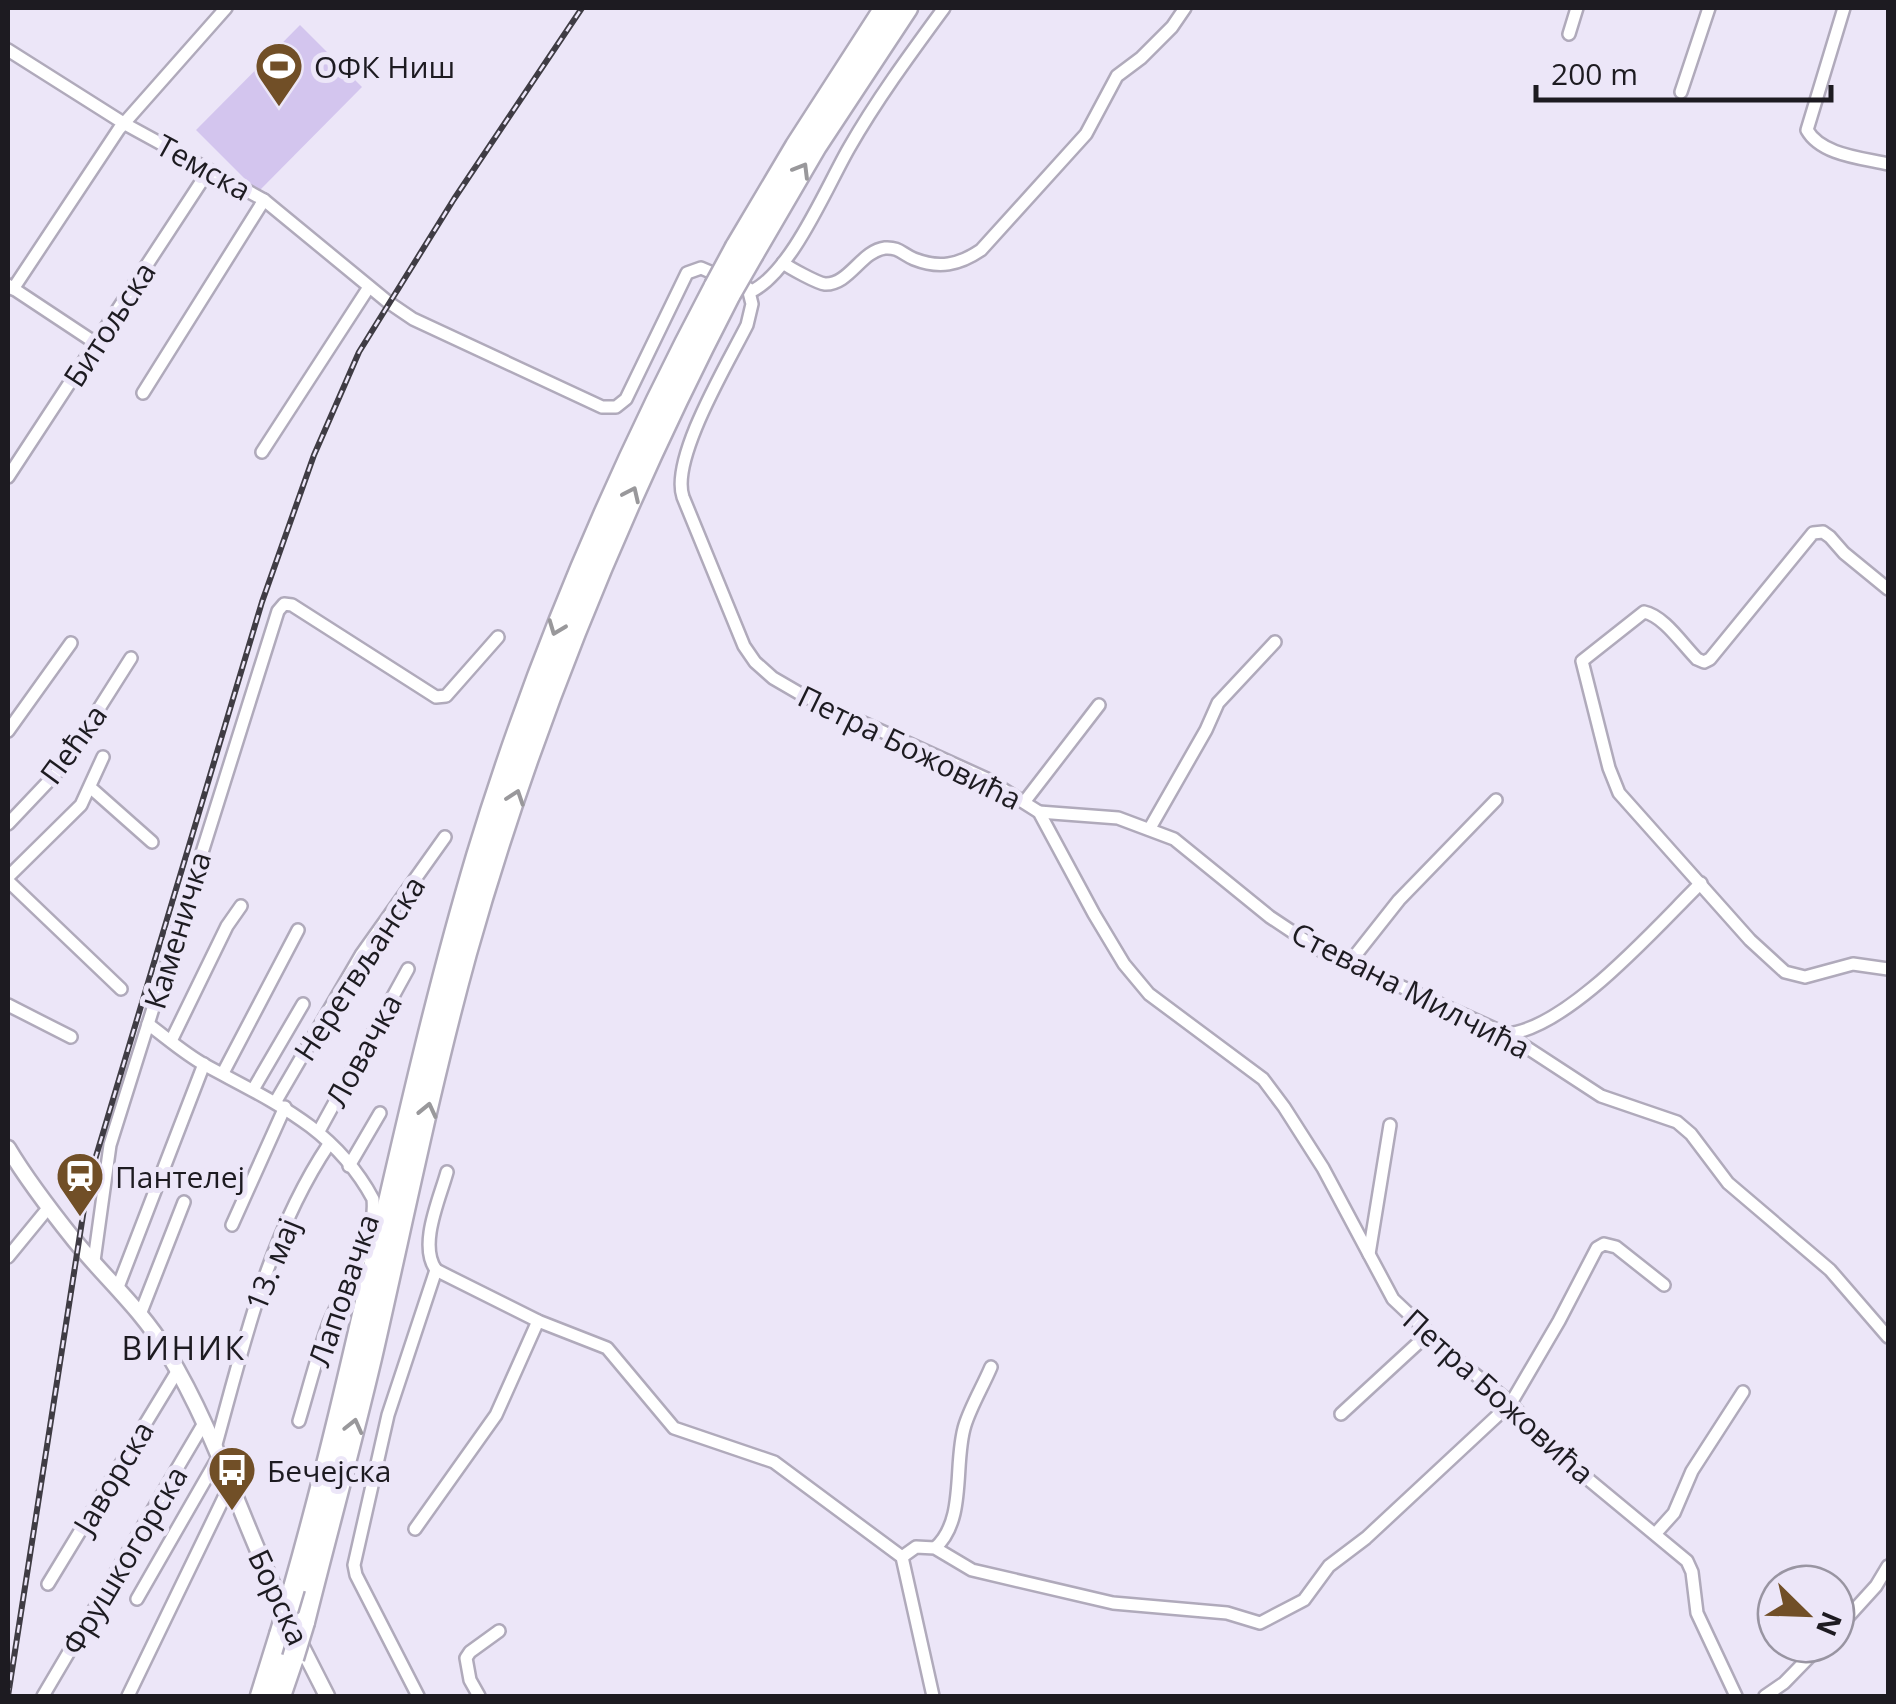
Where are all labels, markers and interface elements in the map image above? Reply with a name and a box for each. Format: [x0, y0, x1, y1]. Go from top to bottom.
sports icon: ОФК Ниш [253, 40, 305, 108]
scale bar [1536, 40, 1831, 102]
place label: ОФК Ниш [314, 46, 455, 87]
text: 200 m [1551, 53, 1638, 94]
street label: Темска [149, 124, 259, 210]
one-way arrow [790, 163, 809, 181]
street label: Битољска [53, 254, 165, 394]
one-way arrow [620, 486, 640, 504]
one-way arrow [548, 618, 568, 636]
street label: Петра Божовића [792, 675, 1028, 819]
street label: Пећка [30, 696, 116, 792]
one-way arrow [504, 790, 525, 807]
street label: Каменичка [134, 846, 220, 1014]
street label: Неретвљанска [284, 868, 434, 1068]
street label: Стевана Милчића [1285, 912, 1537, 1068]
street label: Ловачка [315, 986, 411, 1114]
one-way arrow [416, 1102, 437, 1119]
station icon: Пантелеј [54, 1150, 106, 1218]
place label: Пантелеј [115, 1156, 245, 1197]
street label: Лаповачка [298, 1208, 388, 1372]
street label: 13. мај [235, 1212, 309, 1316]
street label: Петра Божовића [1395, 1299, 1603, 1493]
district label: ВИНИК [122, 1326, 246, 1369]
street label: Јаворска [62, 1413, 163, 1544]
one-way arrow [343, 1418, 364, 1435]
bus stop icon: Бечејска [206, 1444, 258, 1512]
place label: Бечејска [267, 1450, 391, 1491]
street label: Фрушкогорска [51, 1458, 197, 1662]
street label: Борска [239, 1542, 319, 1652]
north arrow [1756, 1564, 1856, 1664]
text: N [1808, 1606, 1852, 1642]

